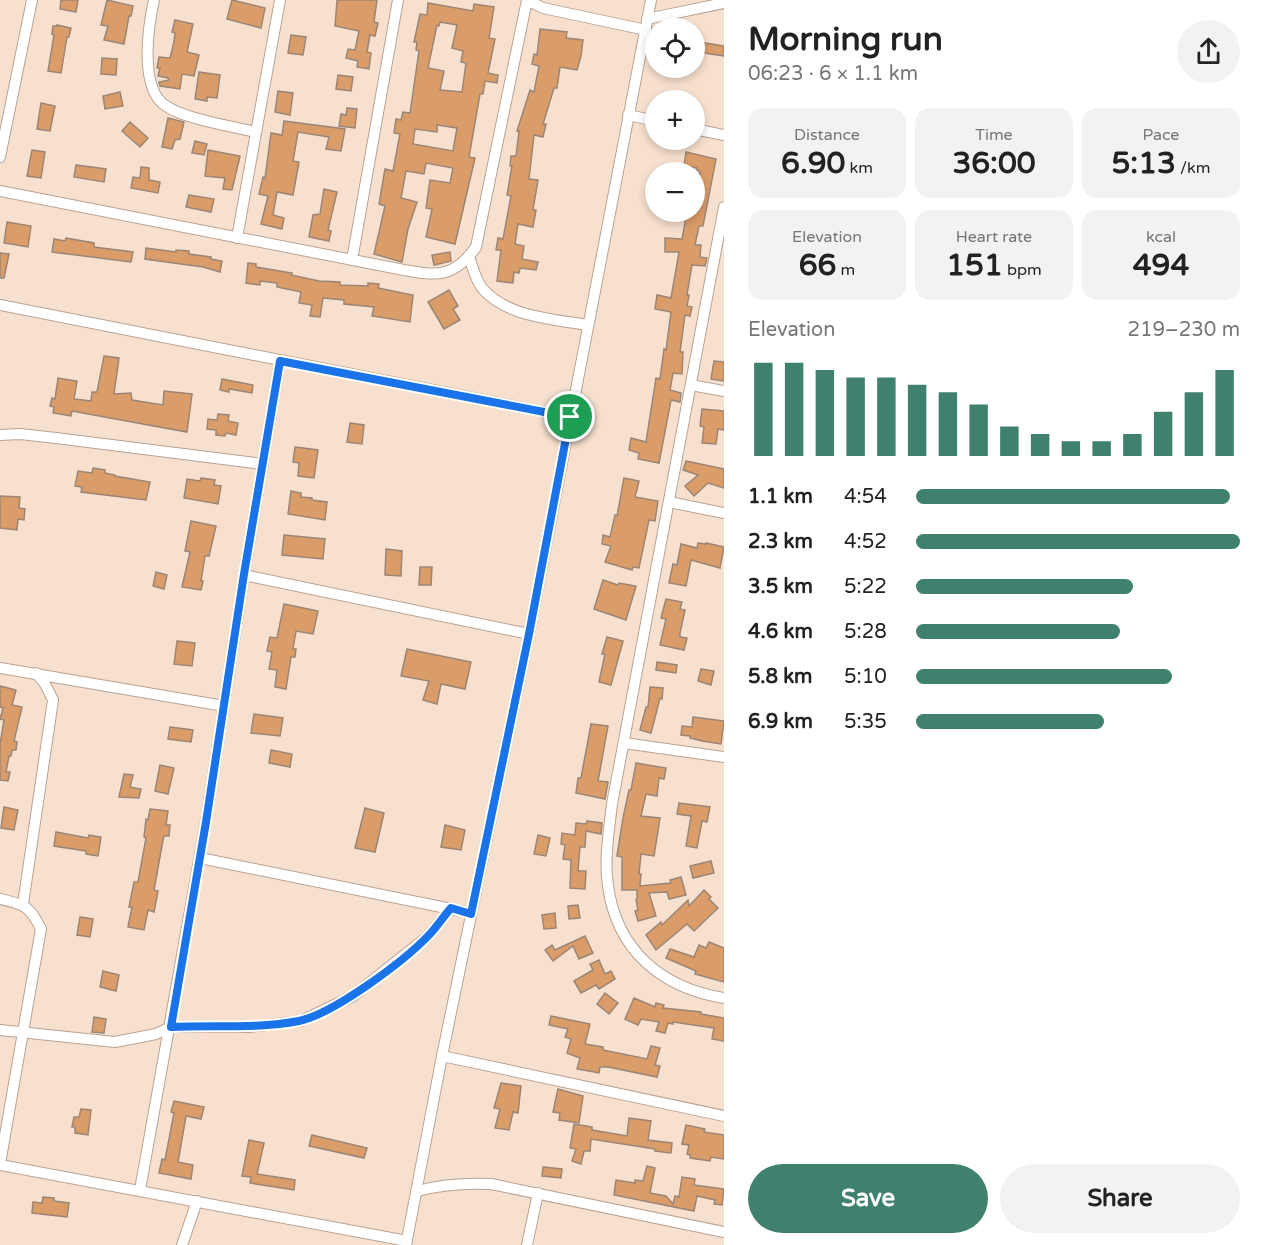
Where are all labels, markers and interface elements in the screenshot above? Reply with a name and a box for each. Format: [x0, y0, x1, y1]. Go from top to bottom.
map controls [645, 18, 705, 222]
button: locate [645, 18, 705, 78]
text: Morning run [748, 20, 943, 59]
button: share [1177, 20, 1240, 83]
text: 06:23 · 6 × 1.1 km [748, 62, 918, 86]
button: + [645, 90, 705, 150]
text: Distance [794, 125, 860, 145]
text: Time [975, 125, 1013, 145]
text: Pace [1143, 125, 1179, 145]
text: 6.90 [781, 145, 845, 182]
text: 36:00 [952, 145, 1036, 182]
text: 5:13 [1112, 145, 1176, 182]
text: km [845, 158, 873, 178]
text: /km [1176, 158, 1210, 178]
button: − [645, 162, 705, 222]
text: Elevation [792, 227, 862, 247]
text: Heart rate [956, 227, 1032, 247]
text: kcal [1146, 227, 1176, 247]
text: 66 [799, 247, 836, 284]
text: 151 [946, 247, 1003, 284]
text: 494 [1133, 247, 1189, 284]
text: m [836, 260, 855, 280]
text: bpm [1003, 260, 1042, 280]
text: Elevation [748, 318, 835, 342]
text: 219–230 m [1127, 318, 1240, 342]
pin [544, 391, 595, 442]
icon: arrive [553, 400, 586, 433]
text: 1.1 km [748, 485, 813, 509]
text: 4:54 [844, 485, 887, 509]
text: 2.3 km [748, 530, 813, 554]
text: 4:52 [844, 530, 887, 554]
text: 3.5 km [748, 575, 813, 599]
text: 5:22 [844, 575, 887, 599]
text: 4.6 km [748, 620, 813, 644]
text: 5:28 [844, 620, 887, 644]
text: 5.8 km [748, 665, 812, 689]
text: 5:10 [844, 665, 887, 689]
text: 6.9 km [748, 710, 813, 734]
text: 5:35 [844, 710, 887, 734]
button: Save [748, 1164, 988, 1233]
button: Share [1000, 1164, 1240, 1233]

